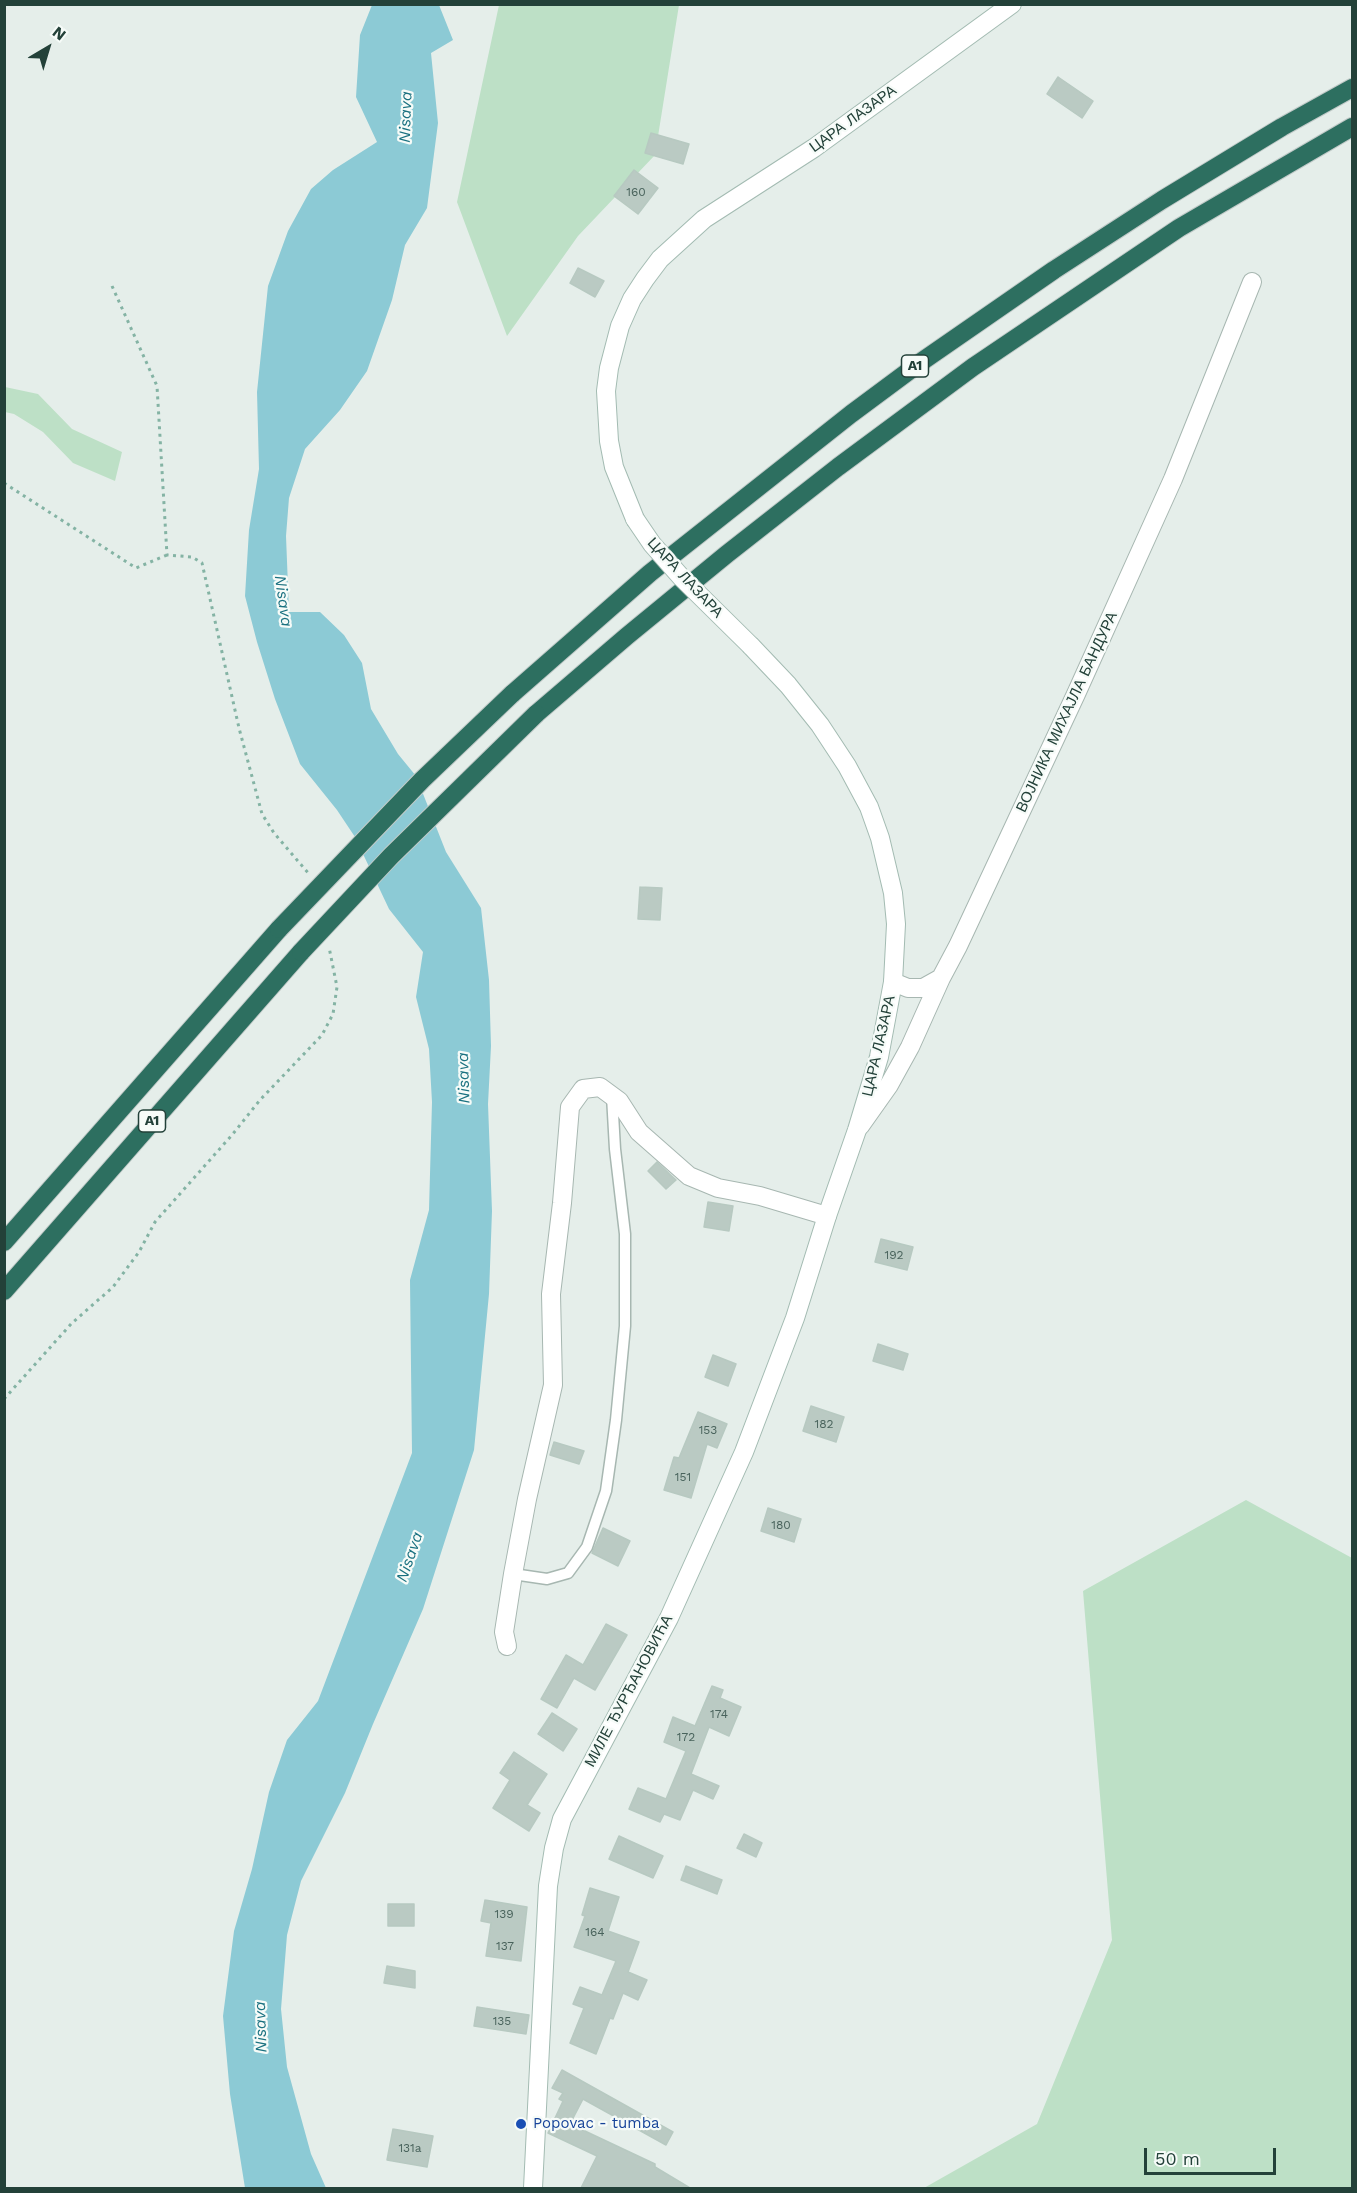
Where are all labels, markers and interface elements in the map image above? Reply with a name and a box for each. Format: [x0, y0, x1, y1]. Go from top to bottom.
north arrow [18, 18, 78, 78]
text: N [49, 22, 70, 45]
street label: ЦАРА ЛАЗАРА [806, 81, 900, 157]
water label: Nisava [396, 91, 416, 143]
house number: 160 [626, 185, 646, 199]
road number: A1 [902, 355, 928, 377]
street label: ЦАРА ЛАЗАРА [643, 534, 727, 622]
water label: Nisava [270, 574, 296, 628]
street label: ВОЈНИКА МИХАЈЛА БАНДУРА [1013, 609, 1121, 815]
street label: ЦАРА ЛАЗАРА [859, 994, 899, 1098]
water label: Nisava [454, 1052, 474, 1104]
road number: A1 [138, 1110, 166, 1132]
house number: 192 [884, 1248, 904, 1262]
house number: 182 [814, 1417, 834, 1431]
house number: 153 [699, 1423, 717, 1437]
house number: 151 [675, 1470, 691, 1484]
house number: 180 [771, 1518, 791, 1532]
water label: Nisava [393, 1529, 427, 1585]
street label: МИЛЕ ЂУРЂАНОВИЋА [581, 1612, 677, 1770]
house number: 174 [710, 1707, 728, 1721]
house number: 172 [677, 1730, 695, 1744]
house number: 139 [494, 1907, 514, 1921]
house number: 164 [585, 1925, 605, 1939]
house number: 137 [496, 1939, 514, 1953]
water label: Nisava [251, 2001, 271, 2053]
house number: 135 [493, 2014, 511, 2028]
place label: Popovac - tumba [533, 2115, 660, 2133]
marker: Popovac - tumba [514, 2117, 528, 2131]
scale bar [1147, 2136, 1279, 2174]
house number: 131a [398, 2141, 422, 2155]
text: 50 m [1155, 2148, 1200, 2169]

